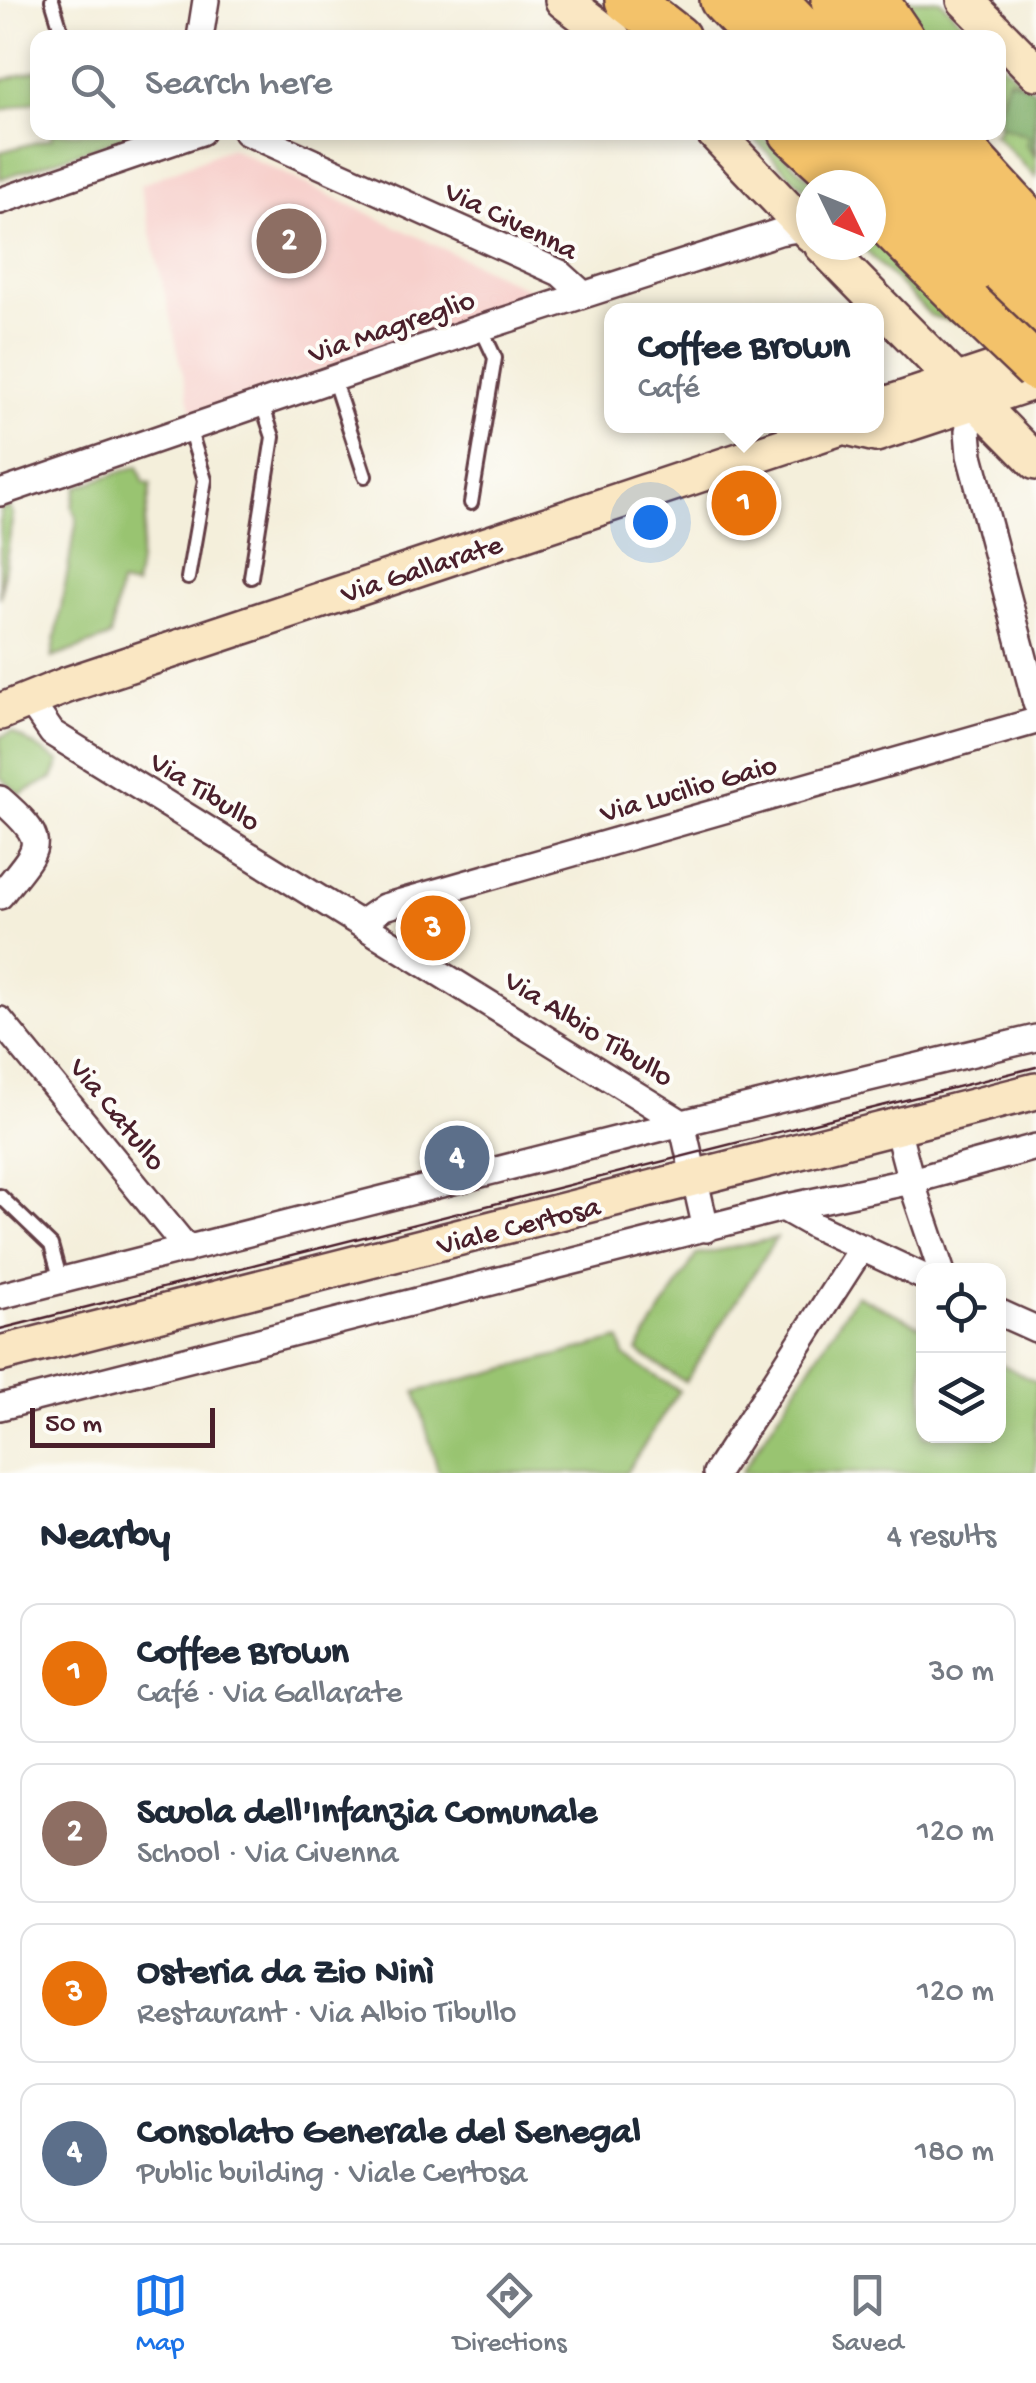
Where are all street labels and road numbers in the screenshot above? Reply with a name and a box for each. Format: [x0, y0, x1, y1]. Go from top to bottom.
street label: Via Civenna [437, 175, 583, 271]
street label: Via Magreglio [304, 284, 480, 374]
street label: Via Gallarate [336, 529, 508, 614]
street label: Via Tibullo [141, 746, 265, 841]
street label: Via Lucilio Gaio [596, 749, 782, 834]
street label: Via Albio Tibullo [496, 964, 679, 1097]
street label: Via Catullo [59, 1052, 172, 1179]
street label: Viale Certosa [433, 1191, 606, 1266]

